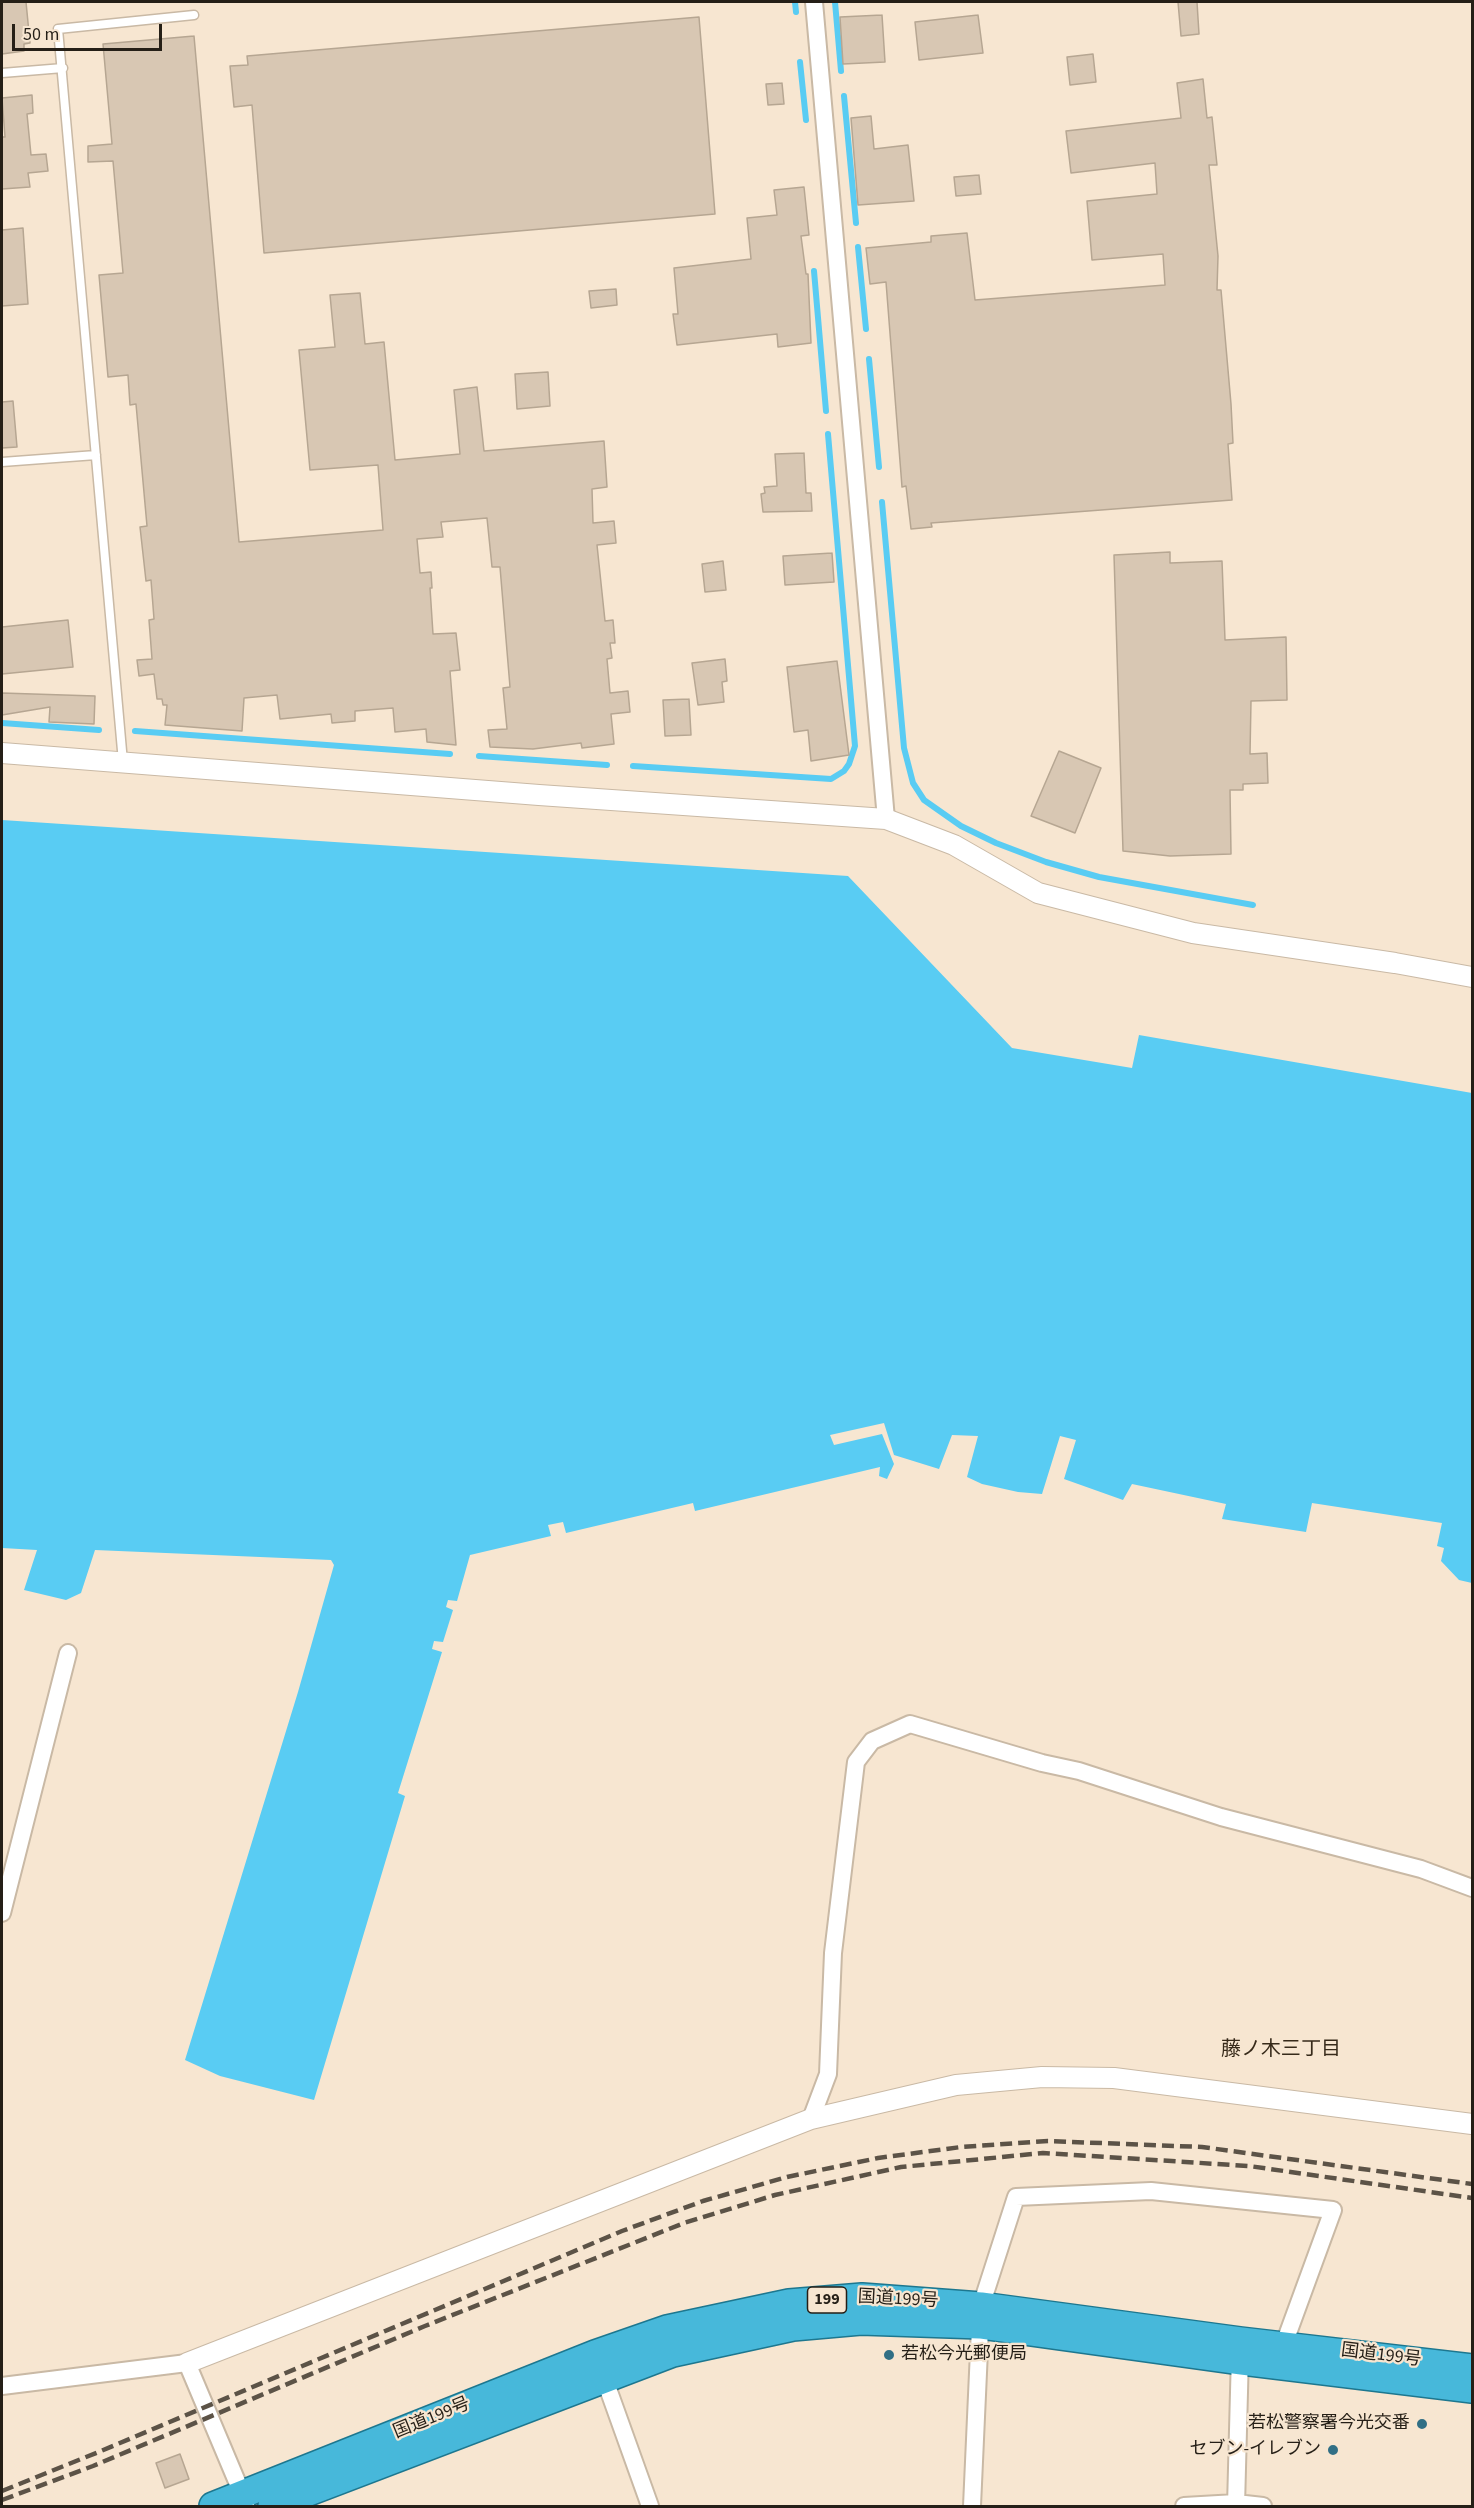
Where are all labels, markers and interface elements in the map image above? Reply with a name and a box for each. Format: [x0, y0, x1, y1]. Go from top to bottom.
scale bar [15, 12, 165, 50]
text: 50 m [23, 22, 59, 47]
district label: 藤ノ木三丁目 [1221, 2039, 1341, 2063]
road number: 199 [808, 2287, 846, 2313]
street label: 国道199号 [857, 2287, 939, 2313]
street label: 国道199号 [1340, 2340, 1422, 2372]
place label: 若松今光郵便局 [901, 2344, 1027, 2366]
marker: 若松今光郵便局 [882, 2348, 896, 2362]
street label: 国道199号 [390, 2394, 474, 2444]
place label: 若松警察署今光交番 [1248, 2413, 1410, 2435]
marker: 若松警察署今光交番 [1415, 2417, 1429, 2431]
place label: セブン-イレブン [1189, 2439, 1321, 2461]
marker: セブン-イレブン [1326, 2443, 1340, 2457]

